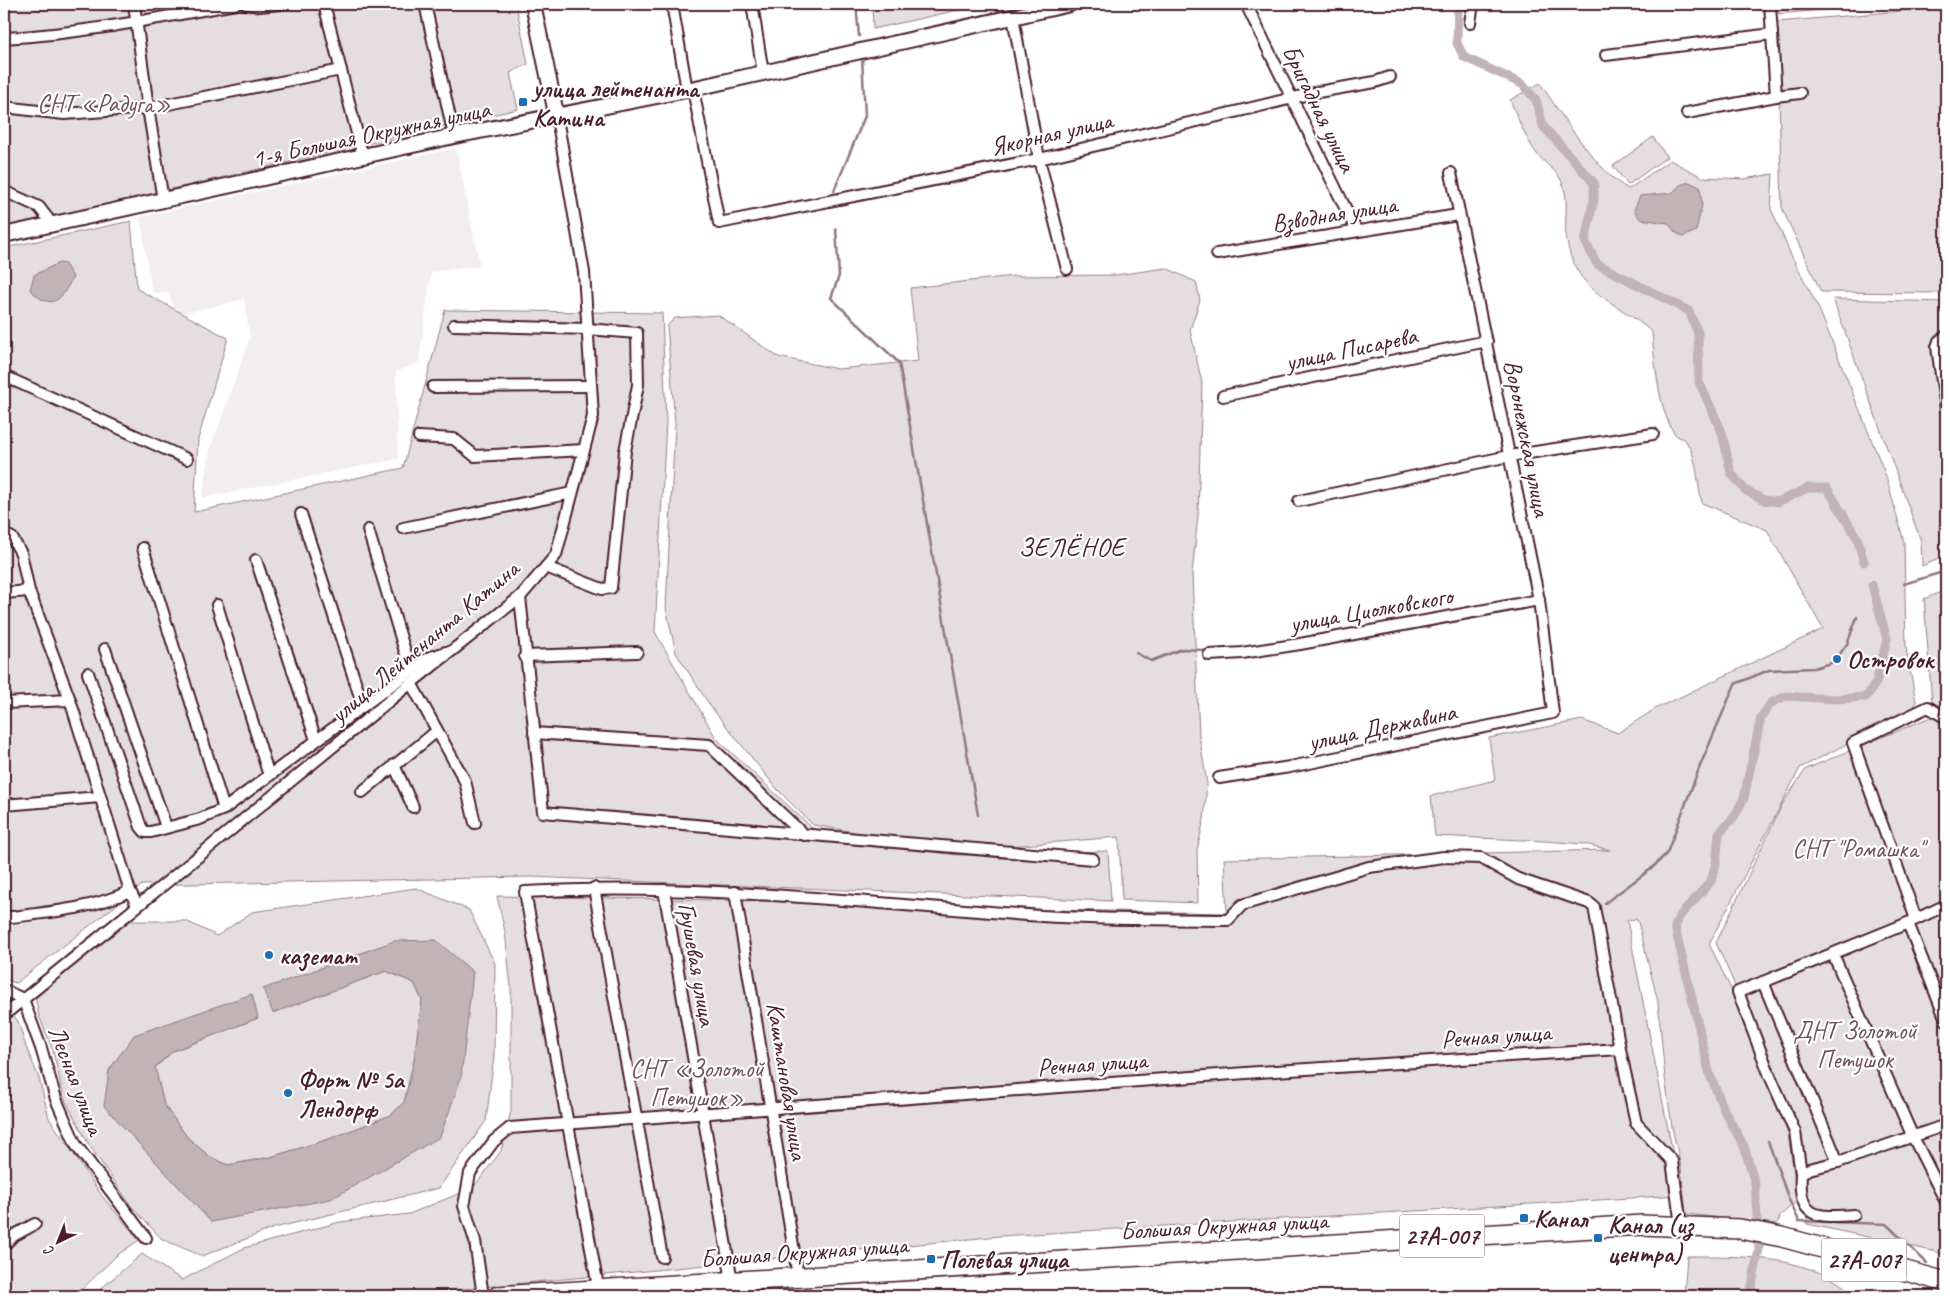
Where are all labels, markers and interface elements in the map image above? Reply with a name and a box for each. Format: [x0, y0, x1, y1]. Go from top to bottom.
street label: Бригадная улица [1275, 39, 1365, 179]
place label: улица лейтенанта Катина [531, 73, 700, 134]
park label: СНТ «Радуга» [37, 88, 171, 120]
street label: 1-я Большая Окружная улица [249, 93, 495, 175]
marker: улица лейтенанта Катина [517, 96, 529, 108]
street label: Якорная улица [987, 104, 1118, 164]
street label: Взводная улица [1269, 188, 1402, 241]
street label: улица Писарева [1281, 319, 1422, 379]
street label: Воронежская улица [1496, 357, 1558, 521]
district label: ЗЕЛЁНОЕ [1018, 531, 1127, 564]
street label: улица Лейтенанта Катина [322, 552, 528, 731]
street label: улица Циолковского [1285, 579, 1458, 640]
place label: Островок [1847, 644, 1935, 676]
marker: Островок [1831, 653, 1843, 665]
street label: улица Державина [1303, 695, 1461, 759]
park label: СНТ "Ромашка" [1792, 833, 1929, 865]
street label: Грушевая улица [670, 900, 724, 1031]
place label: каземат [279, 940, 359, 972]
marker: каземат [263, 949, 275, 961]
street label: Каштановая улица [759, 1000, 816, 1164]
park label: ДНТ Золотой Петушок [1793, 1015, 1918, 1076]
street label: Речная улица [1440, 1016, 1555, 1056]
street label: Лесная улица [41, 1021, 112, 1142]
street label: Речная улица [1036, 1044, 1151, 1084]
park label: СНТ «Золотой Петушок» [630, 1053, 765, 1114]
place label: Форт № 5а Лендорф [298, 1064, 406, 1125]
marker: Форт № 5а Лендорф [282, 1087, 294, 1099]
place label: Канал [1534, 1203, 1589, 1235]
street label: Большая Окружная улица [1119, 1204, 1331, 1247]
place label: Канал (из центра) [1608, 1209, 1695, 1270]
marker: Канал [1518, 1212, 1530, 1224]
road number: 27А-007 [1400, 1214, 1484, 1258]
north arrow [32, 1218, 82, 1268]
street label: Большая Окружная улица [699, 1229, 912, 1275]
marker: Канал (из центра) [1592, 1232, 1604, 1244]
road number: 27А-007 [1822, 1238, 1906, 1282]
text: С [40, 1241, 58, 1260]
place label: Полевая улица [941, 1244, 1070, 1276]
marker: Полевая улица [925, 1253, 937, 1265]

